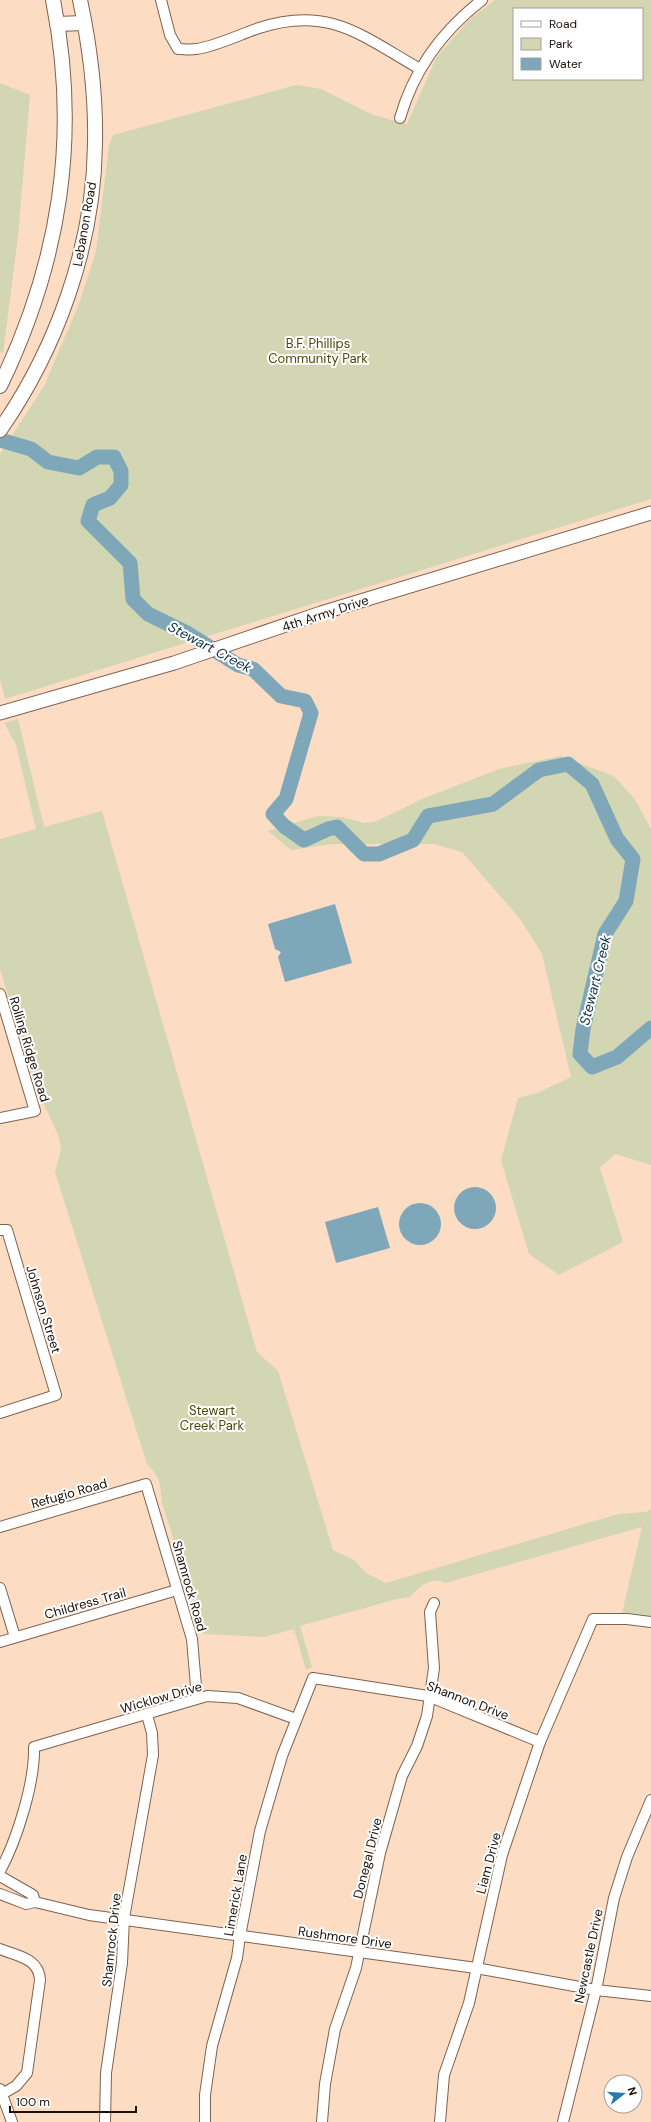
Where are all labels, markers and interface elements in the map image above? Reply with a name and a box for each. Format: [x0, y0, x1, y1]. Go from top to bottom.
legend [513, 8, 643, 80]
text: Road [549, 16, 577, 32]
text: Park [549, 36, 573, 52]
text: Water [549, 56, 583, 72]
street label: Lebanon Road [69, 180, 100, 268]
park label: B.F. Phillips Community Park [268, 335, 368, 367]
street label: 4th Army Drive [280, 591, 371, 636]
water label: Stewart Creek [165, 617, 256, 677]
water label: Stewart Creek [575, 932, 615, 1027]
street label: Rolling Ridge Road [5, 994, 54, 1104]
street label: Johnson Street [22, 1263, 65, 1355]
park label: Stewart Creek Park [180, 1402, 245, 1434]
street label: Refugio Road [29, 1475, 109, 1512]
street label: Shamrock Road [168, 1539, 211, 1633]
street label: Childress Trail [42, 1584, 128, 1623]
street label: Shannon Drive [424, 1677, 511, 1724]
street label: Wicklow Drive [118, 1678, 204, 1717]
street label: Donegal Drive [349, 1816, 386, 1900]
street label: Liam Drive [472, 1831, 505, 1896]
street label: Limerick Lane [220, 1853, 251, 1937]
street label: Shamrock Drive [98, 1892, 125, 1988]
street label: Newcastle Drive [570, 1907, 607, 2005]
street label: Rushmore Drive [297, 1922, 393, 1952]
north arrow [603, 2074, 643, 2114]
text: N [625, 2085, 640, 2097]
scale bar [10, 2088, 136, 2114]
text: 100 m [16, 2094, 50, 2110]

